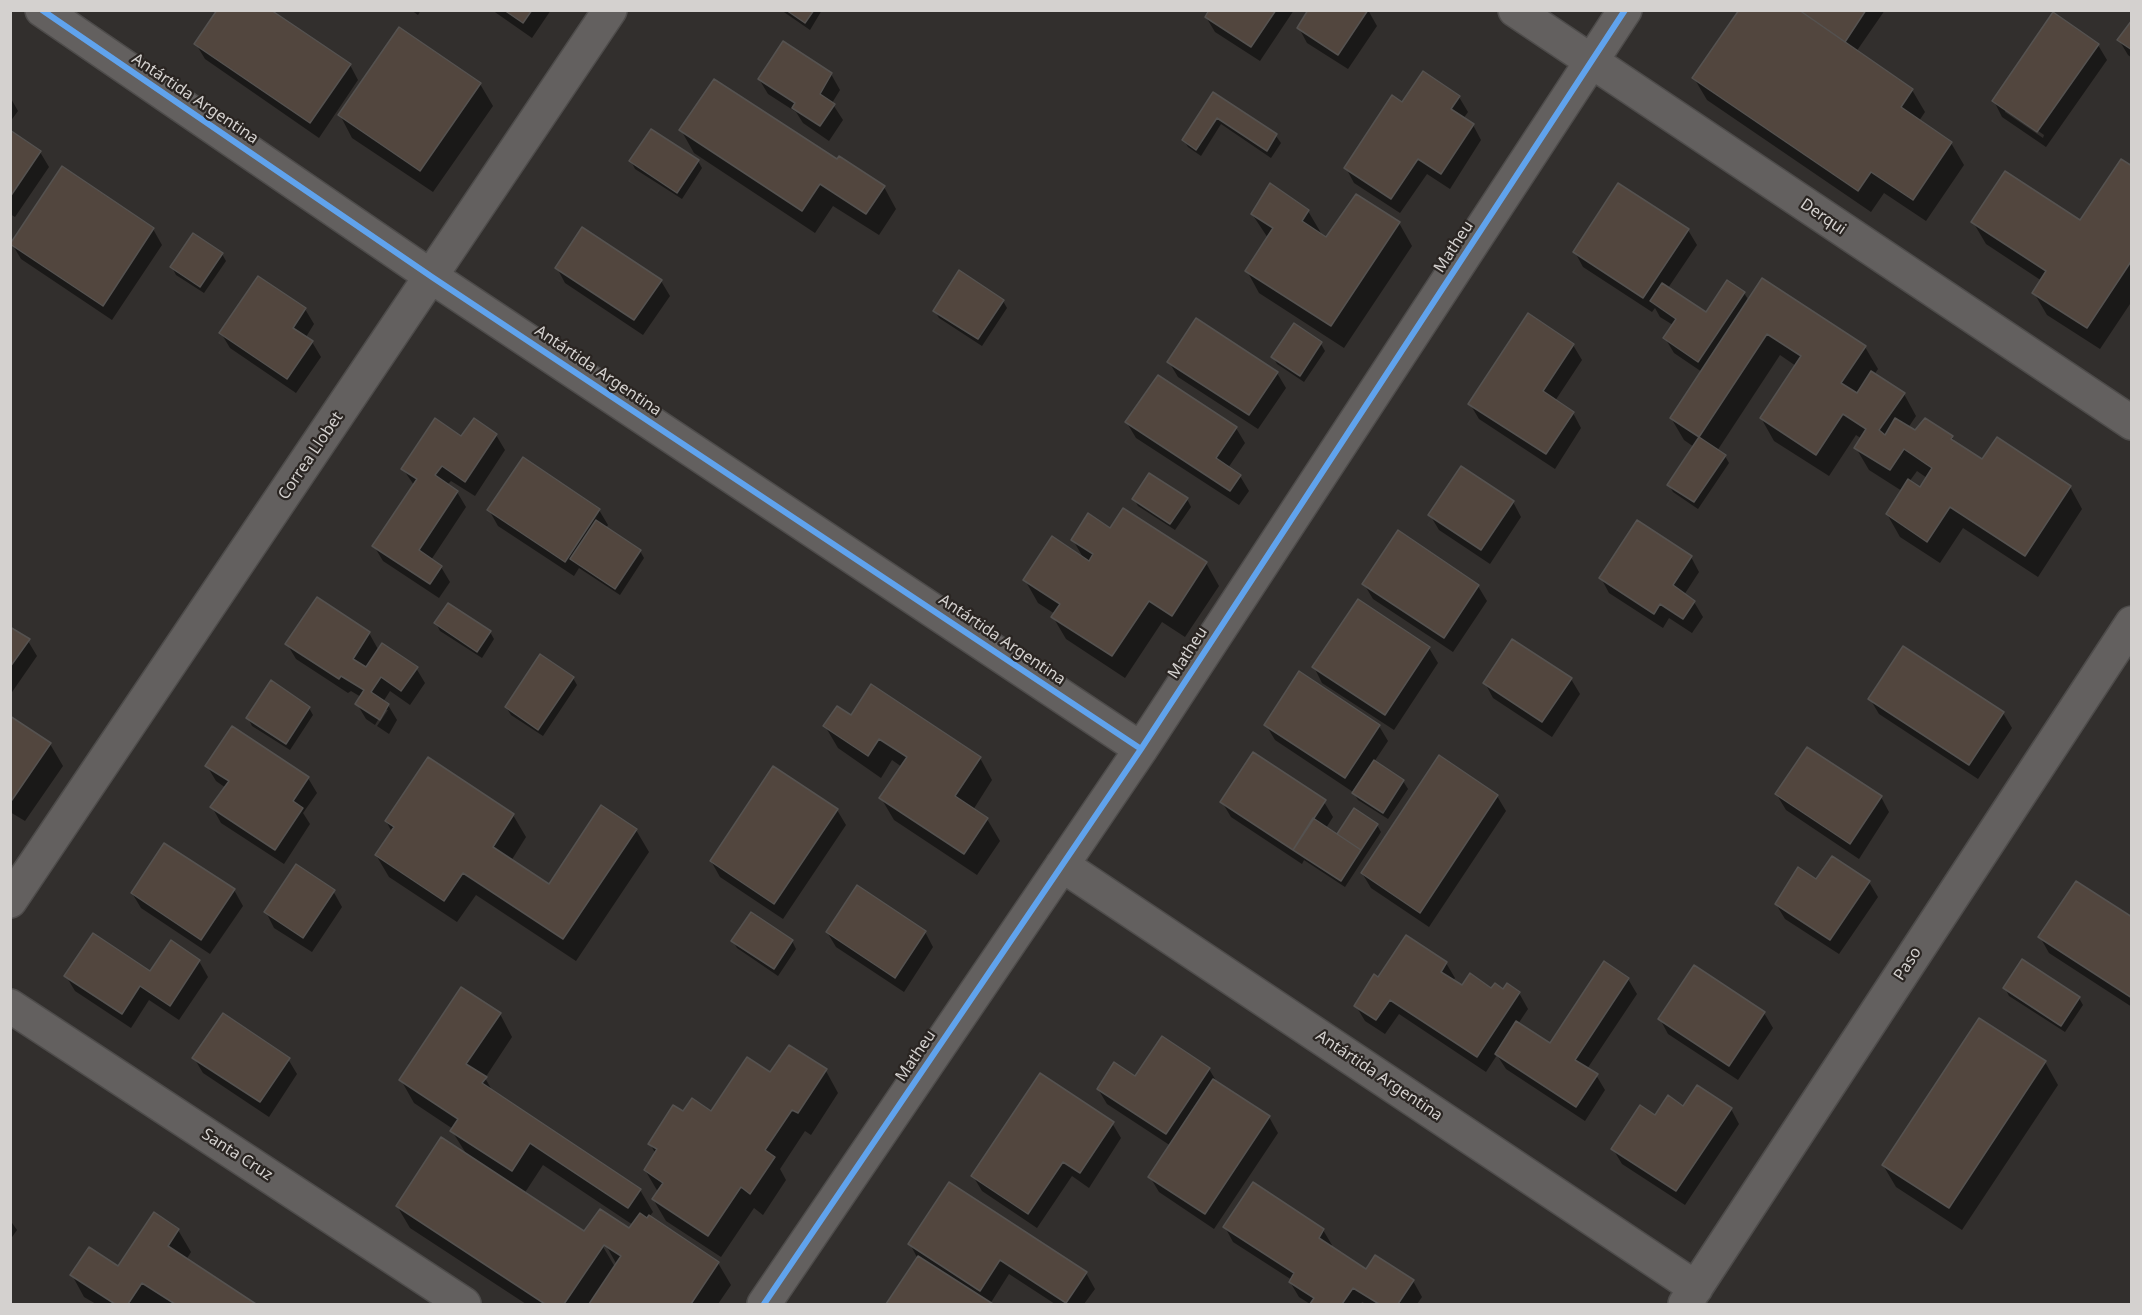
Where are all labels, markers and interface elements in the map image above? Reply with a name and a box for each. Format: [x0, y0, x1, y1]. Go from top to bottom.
street label: Antártida Argentina [128, 50, 262, 148]
street label: Derqui [1797, 195, 1849, 239]
street label: Matheu [1430, 217, 1478, 277]
street label: Antártida Argentina [531, 322, 665, 420]
street label: Correa Llobet [275, 408, 347, 504]
street label: Antártida Argentina [935, 591, 1069, 689]
street label: Matheu [1164, 623, 1212, 683]
street label: Paso [1890, 944, 1926, 984]
street label: Matheu [892, 1027, 940, 1085]
street label: Antártida Argentina [1312, 1027, 1446, 1125]
street label: Santa Cruz [198, 1125, 276, 1185]

